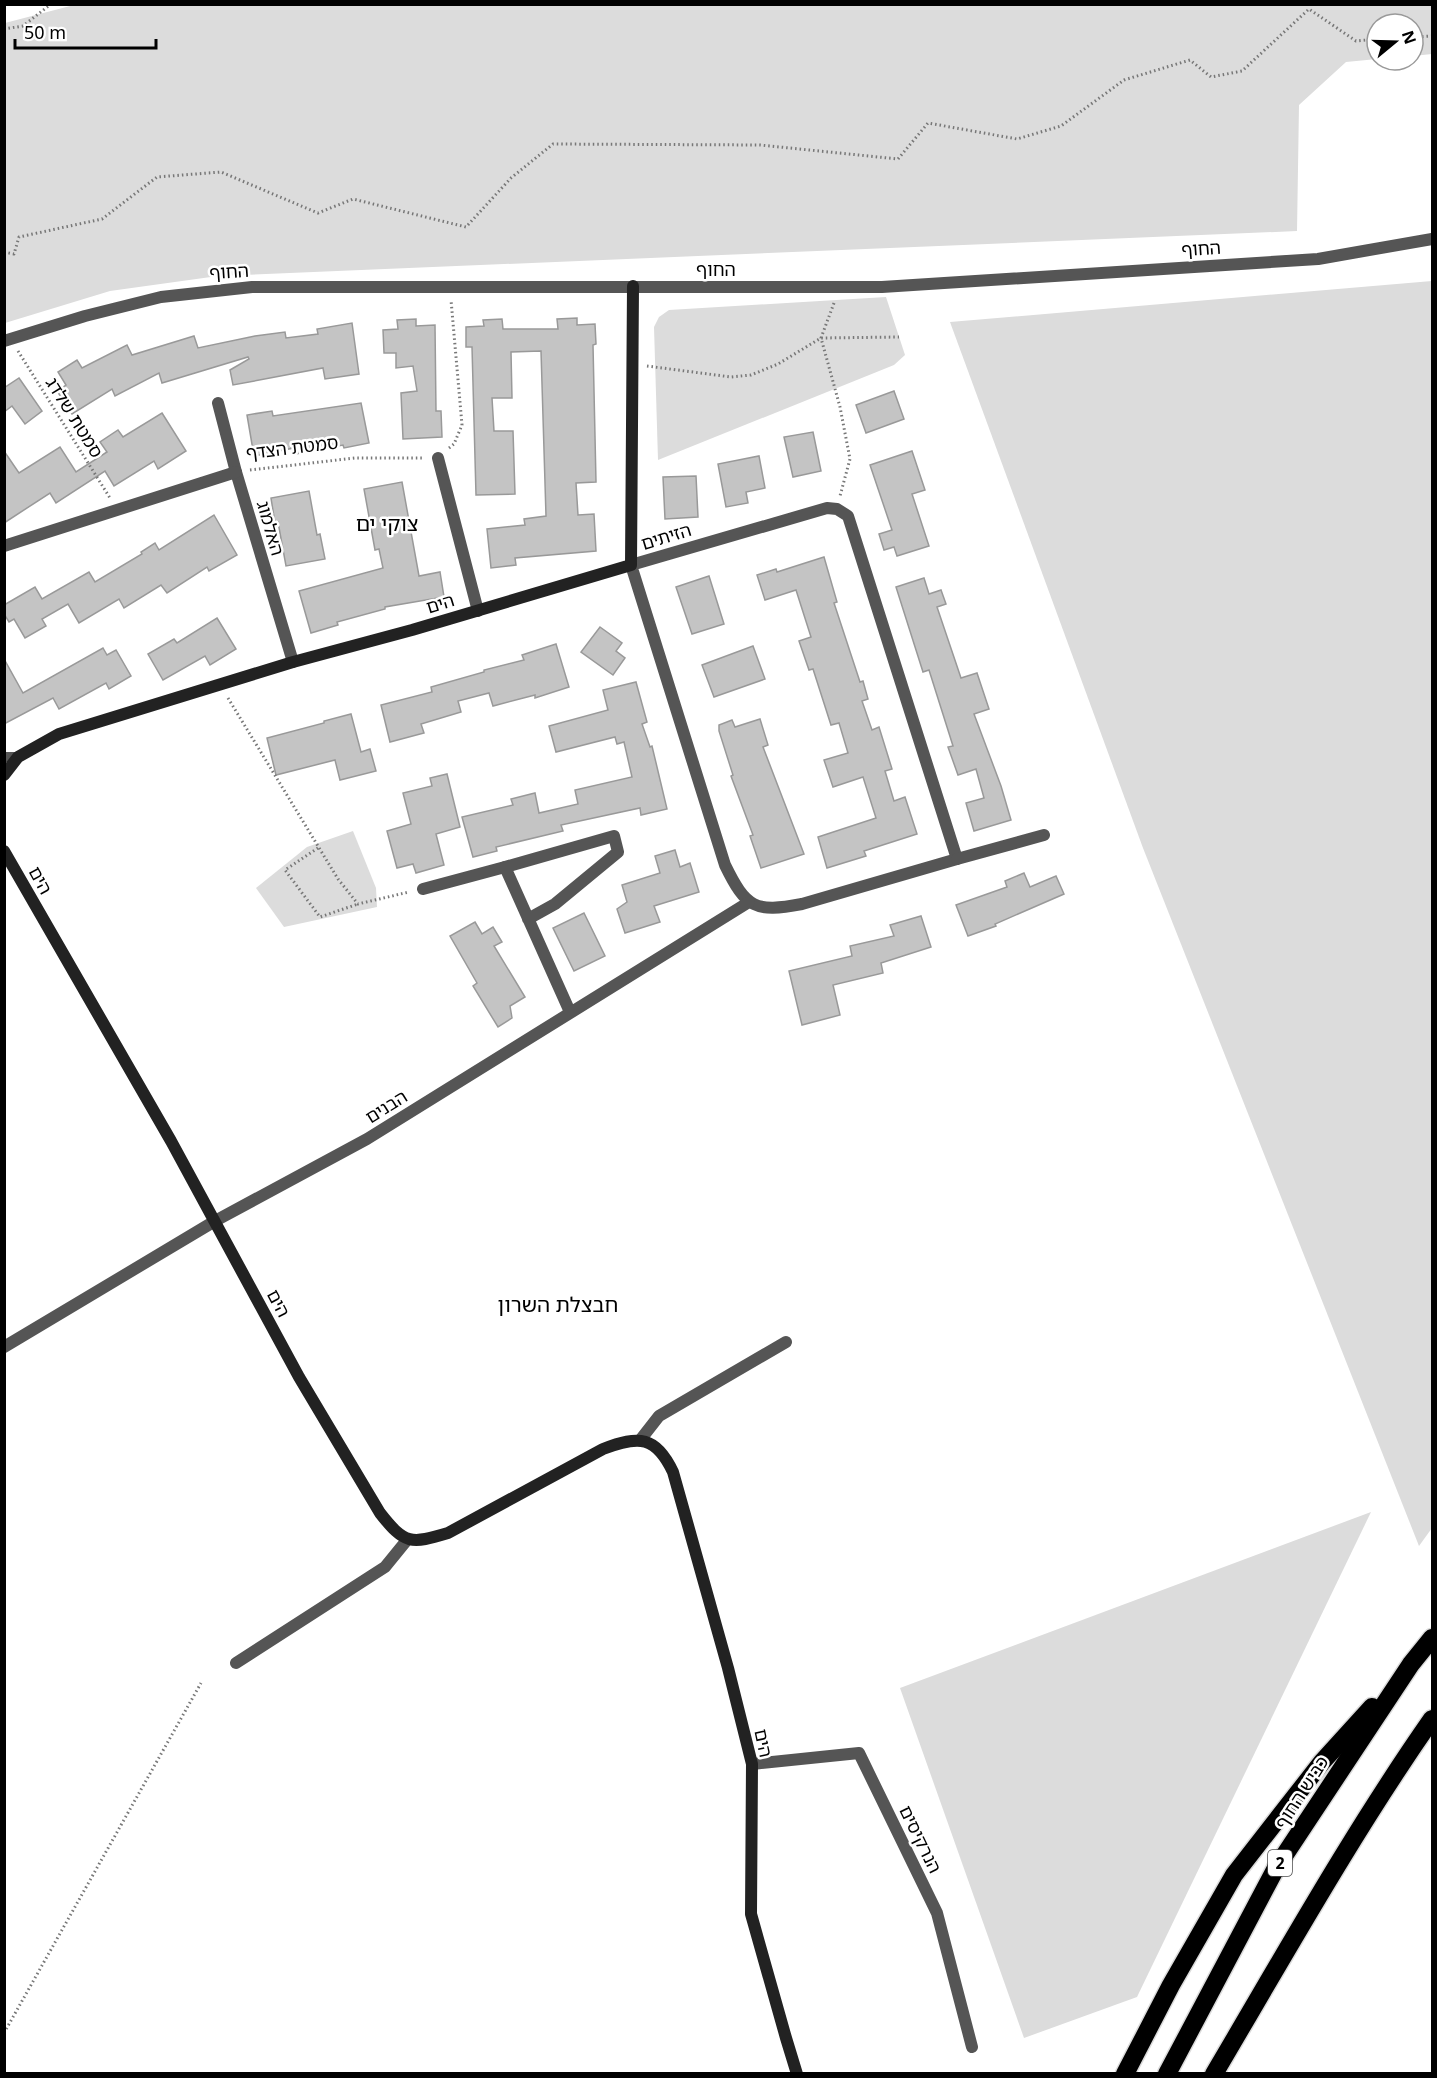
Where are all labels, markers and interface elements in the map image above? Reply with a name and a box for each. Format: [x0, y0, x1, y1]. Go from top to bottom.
scale bar [15, 12, 156, 50]
north arrow [1365, 12, 1425, 72]
text: 50 m [24, 20, 66, 44]
text: N [1397, 27, 1422, 47]
street label: החוף [1180, 235, 1222, 261]
street label: החוף [696, 257, 736, 281]
street label: החוף [208, 258, 250, 284]
street label: סמטת שלדג [41, 372, 109, 462]
street label: סמטת הצדף [244, 429, 340, 465]
street label: האלמוג [252, 498, 290, 558]
district label: צוקי ים [356, 509, 418, 537]
street label: הזיתים [638, 517, 694, 555]
street label: הים [423, 587, 457, 619]
street label: הים [24, 862, 58, 898]
street label: הבנים [360, 1084, 412, 1128]
street label: הים [262, 1285, 296, 1321]
district label: חבצלת השרון [498, 1290, 618, 1318]
street label: הים [749, 1727, 779, 1759]
street label: כביש החוף [1268, 1751, 1334, 1833]
street label: הנרקיסים [894, 1801, 948, 1877]
road number: 2 [1268, 1850, 1292, 1876]

